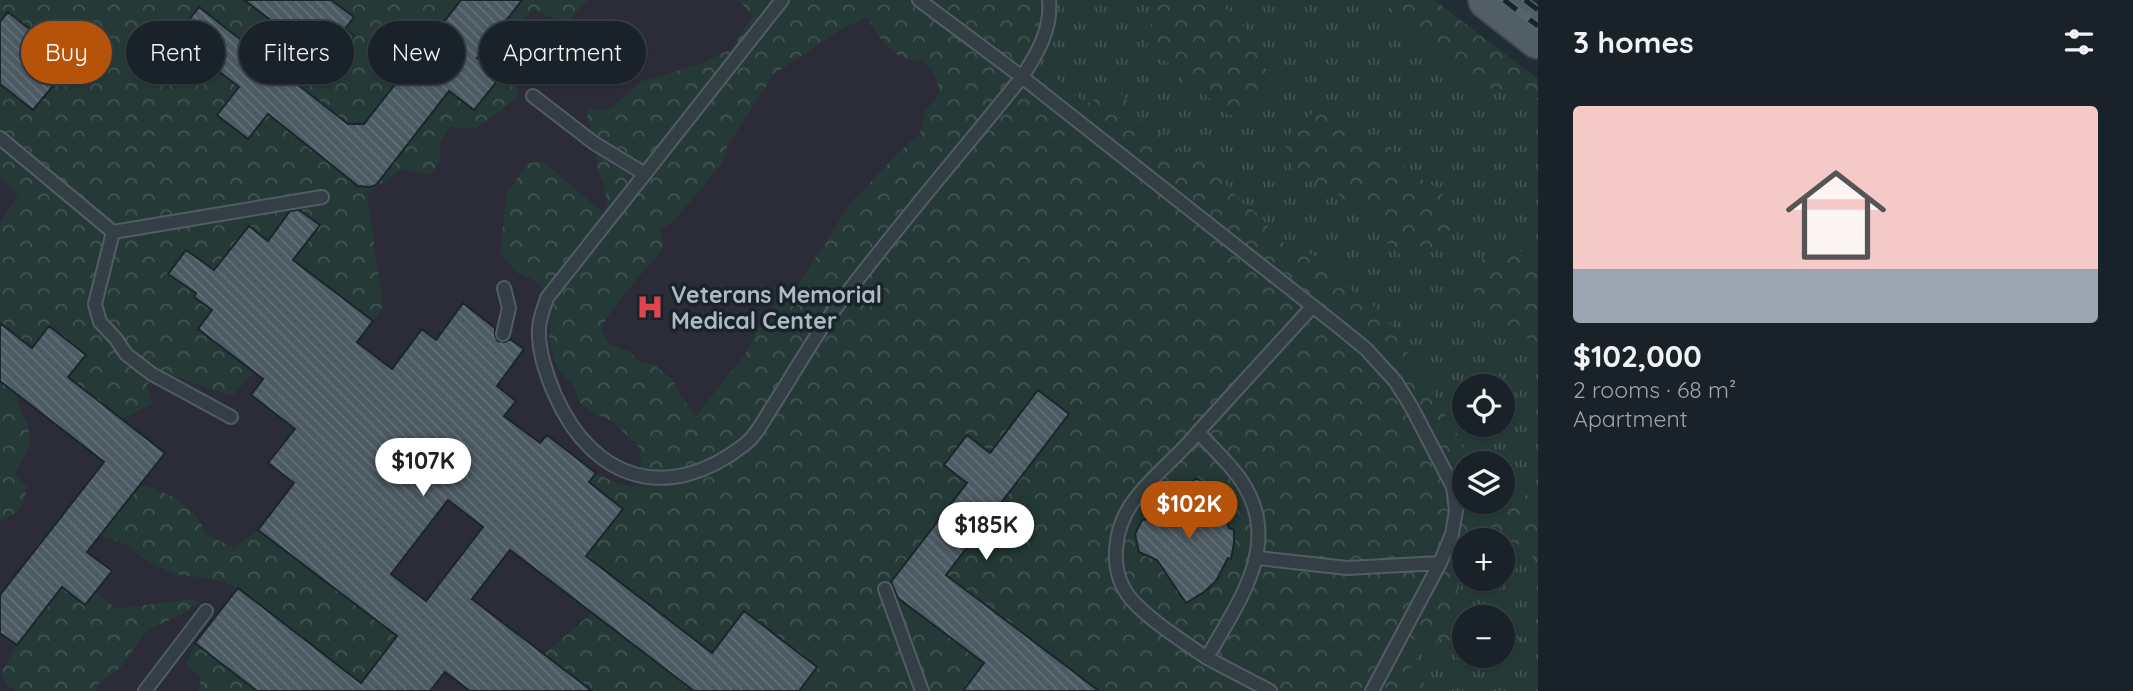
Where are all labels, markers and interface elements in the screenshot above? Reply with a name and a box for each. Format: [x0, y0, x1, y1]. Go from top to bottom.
chip: Buy [21, 21, 112, 84]
chip: Rent [126, 21, 225, 84]
chip: Filters [239, 21, 354, 84]
chip: New [368, 21, 465, 84]
chip: Apartment [479, 21, 646, 84]
text: 3 homes [1573, 23, 1694, 61]
icon: filters [2060, 23, 2098, 61]
icon: home [1773, 152, 1899, 278]
place label: Veterans Memorial Medical Center [671, 280, 882, 335]
hospital icon: Veterans Memorial Medical Center [635, 292, 665, 322]
text: $102,000 [1573, 337, 1702, 375]
map controls [1452, 374, 1515, 668]
button: locate [1452, 374, 1515, 437]
text: 2 rooms · 68 m² [1573, 375, 1736, 404]
text: Apartment [1573, 404, 1687, 433]
pin: $107K [374, 438, 472, 498]
text: $107K [391, 446, 455, 475]
button: layers [1452, 451, 1515, 514]
pin: $102K [1140, 482, 1238, 541]
text: $102K [1157, 489, 1221, 518]
pin: $185K [937, 503, 1035, 562]
text: $185K [954, 510, 1018, 539]
button: + [1452, 528, 1515, 591]
button: − [1452, 605, 1515, 668]

